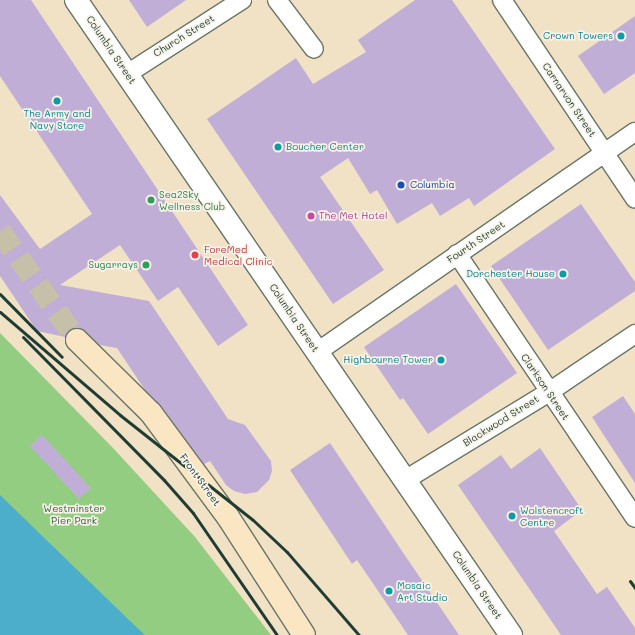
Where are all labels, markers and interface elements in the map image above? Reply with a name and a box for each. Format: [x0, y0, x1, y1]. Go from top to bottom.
street label: Church Street [151, 12, 217, 60]
street label: Columbia Street [84, 14, 138, 86]
place label: Crown Towers [543, 30, 613, 42]
marker: Crown Towers [616, 31, 626, 41]
street label: Carnarvon Street [540, 61, 598, 139]
marker: The Army and Navy Store [52, 96, 62, 106]
place label: The Army and Navy Store [23, 107, 91, 130]
place label: Boucher Center [286, 141, 364, 153]
marker: Boucher Center [273, 142, 283, 152]
marker: Columbia [395, 179, 407, 191]
place label: Columbia [410, 179, 455, 191]
place label: Sea2Sky Wellness Club [159, 188, 225, 212]
marker: Sea2Sky Wellness Club [146, 195, 156, 205]
place label: The Met Hotel [319, 210, 388, 222]
marker: The Met Hotel [306, 211, 316, 221]
street label: Fourth Street [445, 218, 507, 266]
place label: ForeMed Medical Clinic [204, 243, 273, 266]
marker: ForeMed Medical Clinic [189, 249, 201, 261]
place label: Sugarrays [89, 259, 138, 271]
marker: Sugarrays [141, 260, 151, 270]
place label: Dorchester House [466, 268, 555, 280]
marker: Dorchester House [558, 269, 568, 279]
street label: Columbia Street [267, 282, 321, 354]
street label: Clarkson Street [518, 351, 572, 423]
place label: Highbourne Tower [343, 354, 433, 366]
marker: Highbourne Tower [436, 355, 446, 365]
street label: Blackwood Street [461, 393, 541, 449]
street label: Front Street [177, 452, 223, 508]
park label: Westminster Pier Park [43, 502, 105, 526]
place label: Wolstencroft Centre [520, 504, 583, 528]
marker: Wolstencroft Centre [507, 511, 517, 521]
street label: Columbia Street [450, 549, 504, 621]
place label: Mosaic Art Studio [397, 579, 447, 602]
marker: Mosaic Art Studio [384, 586, 394, 596]

